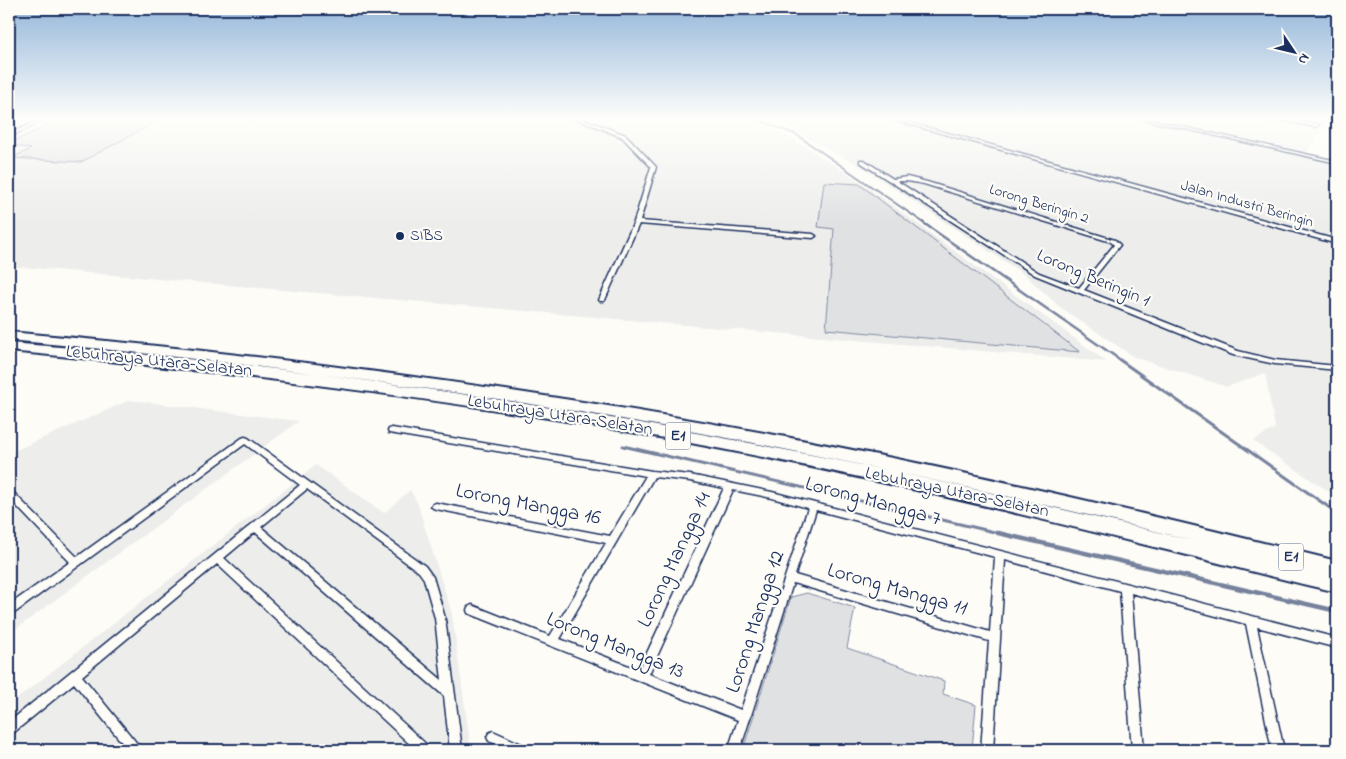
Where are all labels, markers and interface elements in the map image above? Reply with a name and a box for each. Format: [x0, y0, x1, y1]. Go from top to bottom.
north arrow [1268, 28, 1318, 78]
text: N [1292, 49, 1315, 68]
street label: Jalan Industri Beringin [1178, 175, 1316, 234]
street label: Lorong Beringin 2 [986, 178, 1092, 231]
place label: SIBS [410, 225, 443, 247]
marker: SIBS [394, 230, 406, 242]
street label: Lorong Beringin 1 [1032, 243, 1154, 316]
street label: Lebuhraya Utara–Selatan [65, 339, 254, 385]
street label: Lebuhraya Utara–Selatan [466, 389, 655, 443]
road number: E1 [666, 422, 690, 450]
street label: Lebuhraya Utara–Selatan [863, 461, 1051, 525]
street label: Lorong Mangga 7 [801, 469, 945, 537]
street label: Lorong Mangga 16 [453, 476, 603, 536]
street label: Lorong Mangga 14 [630, 487, 721, 634]
road number: E1 [1278, 544, 1304, 570]
street label: Lorong Mangga 12 [719, 547, 795, 698]
street label: Lorong Mangga 11 [823, 556, 971, 626]
street label: Lorong Mangga 13 [541, 605, 689, 689]

